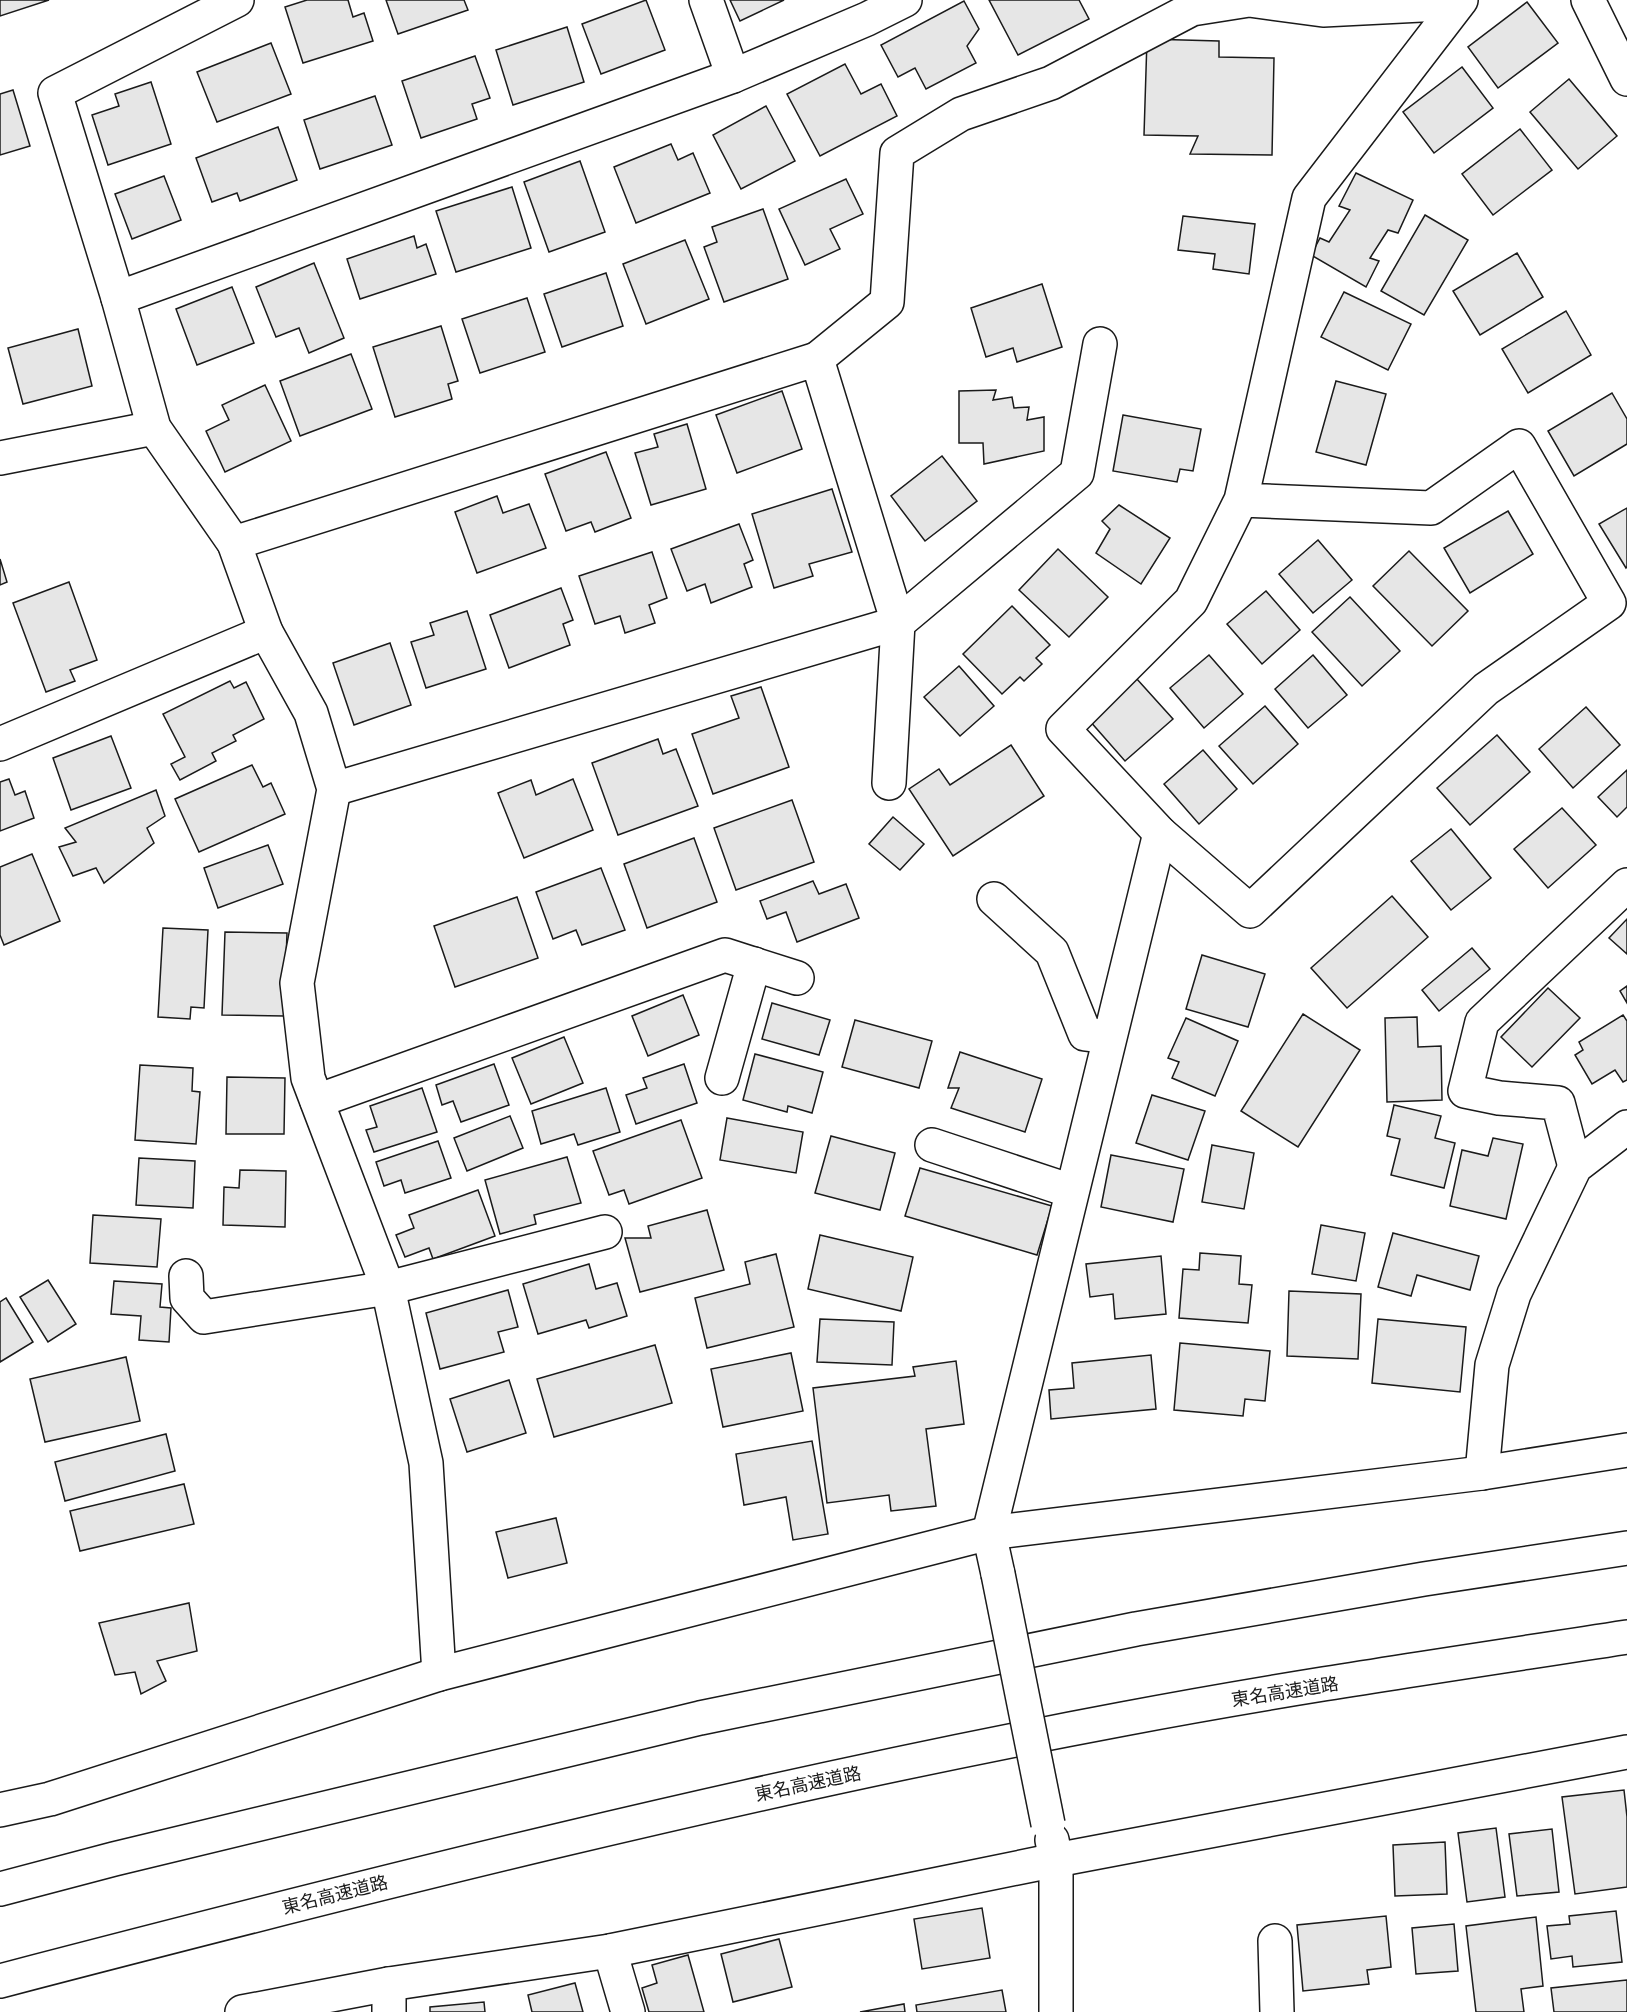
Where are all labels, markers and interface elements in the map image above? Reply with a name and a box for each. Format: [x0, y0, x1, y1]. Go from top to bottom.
street label: 東名高速道路 [1230, 1671, 1340, 1711]
street label: 東名高速道路 [752, 1760, 863, 1806]
street label: 東名高速道路 [279, 1869, 390, 1919]

